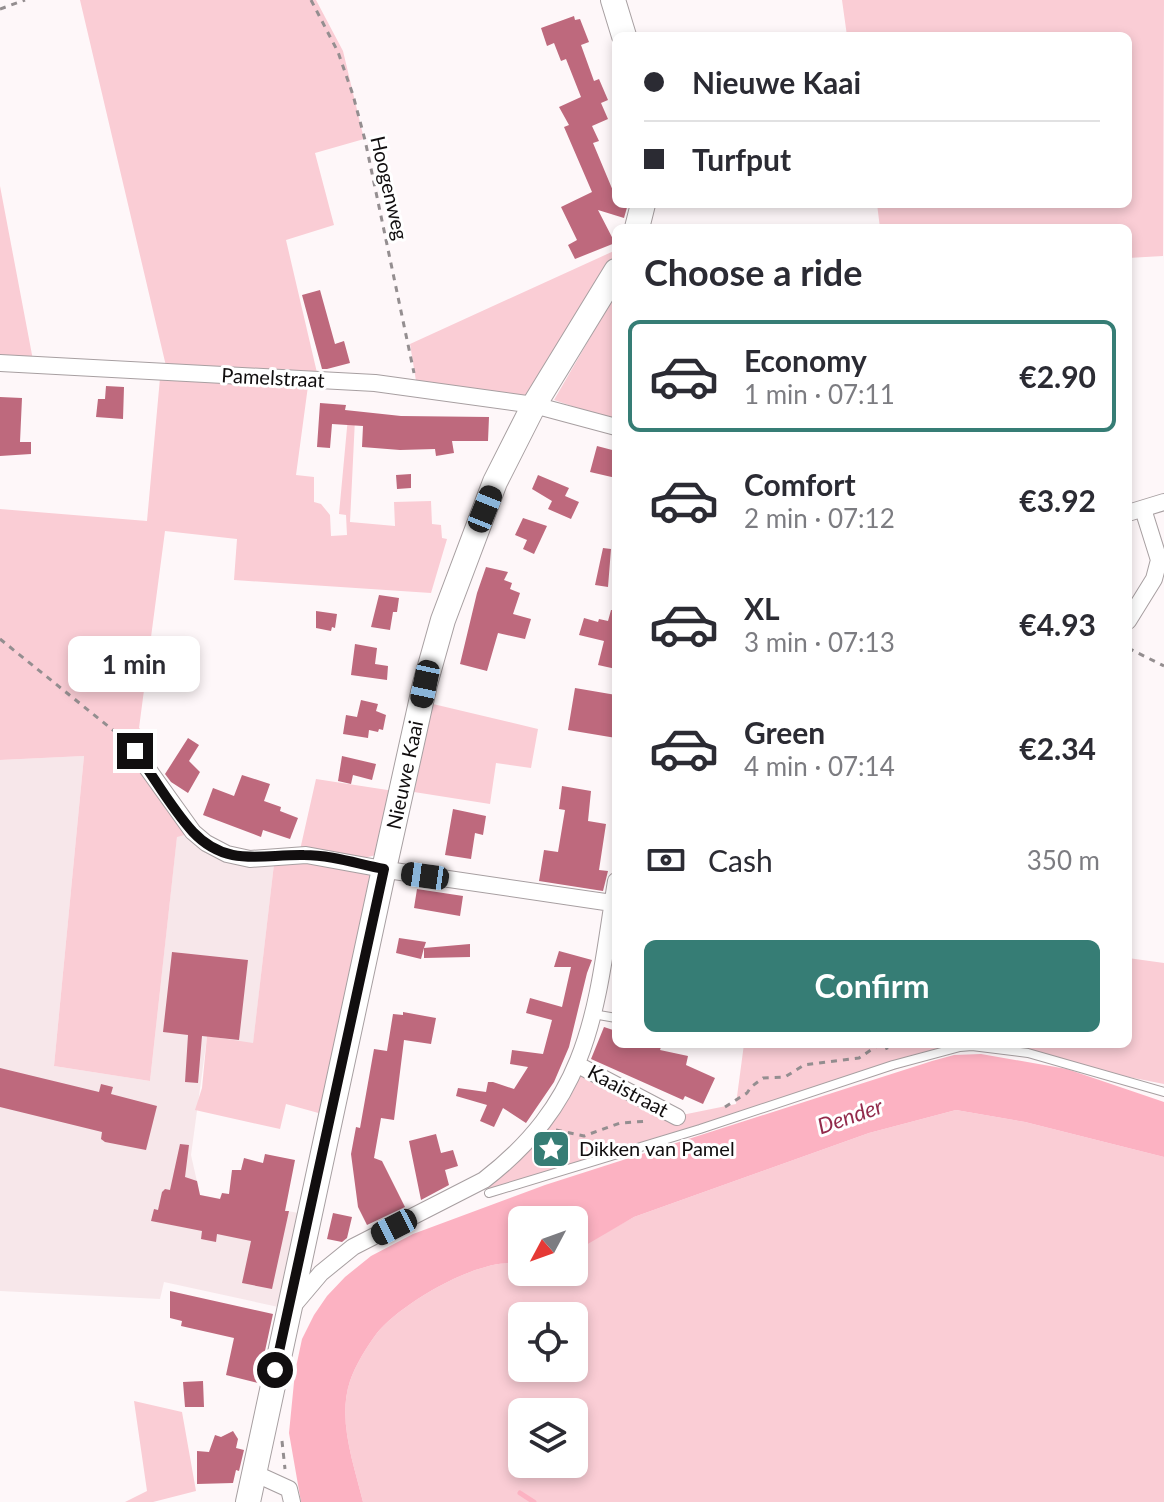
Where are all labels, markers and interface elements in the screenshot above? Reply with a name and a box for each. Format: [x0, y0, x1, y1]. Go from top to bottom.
text: Nieuwe Kaai [692, 64, 861, 100]
street label: Hoogenweg [366, 133, 414, 242]
text: Turfput [692, 141, 791, 177]
text: Choose a ride [644, 250, 863, 294]
icon: car [648, 340, 720, 412]
text: Economy [744, 342, 867, 378]
text: €2.90 [1019, 358, 1096, 394]
street label: Pamelstraat [221, 362, 325, 392]
text: 1 min · 07:11 [744, 378, 895, 410]
icon: car [648, 464, 720, 536]
text: Comfort [744, 466, 856, 502]
car [465, 482, 505, 536]
text: €3.92 [1019, 482, 1096, 518]
text: 2 min · 07:12 [744, 502, 895, 534]
icon: car [648, 588, 720, 660]
text: XL [744, 590, 780, 626]
text: €4.93 [1019, 606, 1096, 642]
text: 3 min · 07:13 [744, 626, 895, 658]
callout: 1 min [69, 635, 201, 691]
text: 1 min [102, 648, 166, 680]
car [408, 658, 442, 710]
icon: car [648, 712, 720, 784]
text: Green [744, 714, 825, 750]
street label: Nieuwe Kaai [381, 718, 427, 831]
text: €2.34 [1019, 730, 1096, 766]
route end [117, 733, 153, 769]
text: 4 min · 07:14 [744, 750, 895, 782]
icon: cash [644, 838, 688, 882]
text: Cash [708, 842, 773, 878]
text: 350 m [1027, 844, 1100, 876]
car [400, 861, 450, 891]
button: Confirm [644, 940, 1100, 1032]
street label: Kaaistraat [584, 1059, 673, 1121]
water label: Dender [814, 1092, 887, 1139]
place icon: Dikken van Pamel [530, 1128, 572, 1170]
place label: Dikken van Pamel [579, 1136, 735, 1160]
car [367, 1205, 421, 1249]
north arrow [508, 1206, 588, 1286]
map controls [508, 1206, 588, 1478]
button: locate [508, 1302, 588, 1382]
route start [257, 1352, 293, 1388]
button: layers [508, 1398, 588, 1478]

